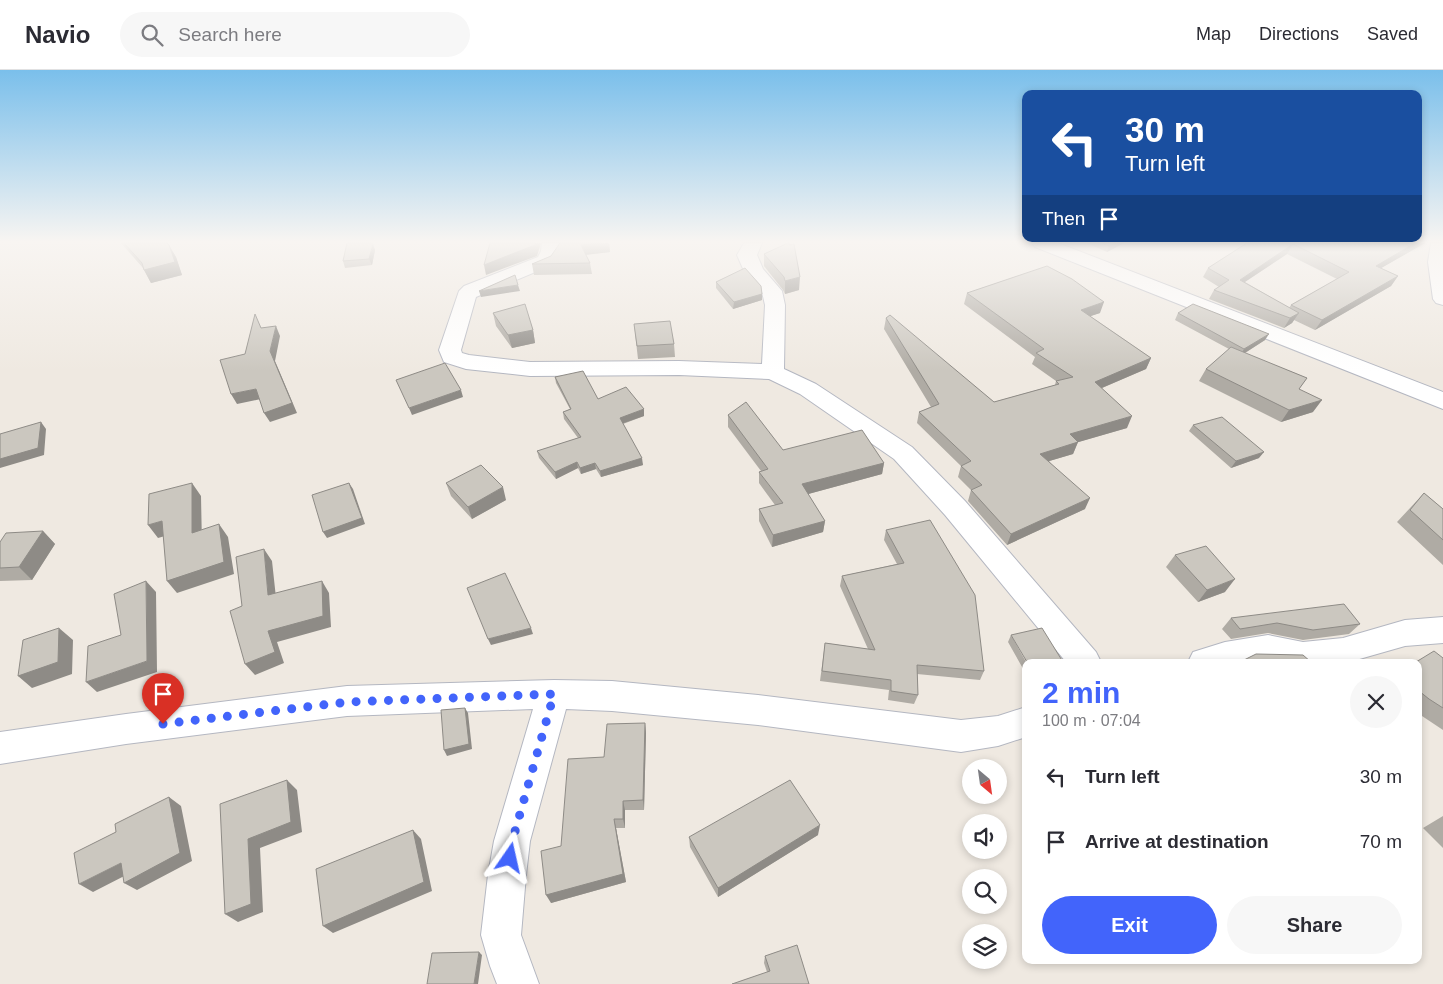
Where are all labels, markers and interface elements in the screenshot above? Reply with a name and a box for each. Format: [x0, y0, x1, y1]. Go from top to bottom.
search box [120, 12, 470, 57]
text: Navio [25, 21, 90, 48]
icon: search [138, 21, 166, 49]
text: Search here [178, 24, 282, 45]
text: Map [1196, 24, 1231, 44]
text: Directions [1259, 24, 1339, 44]
text: Saved [1367, 24, 1418, 44]
icon: left [1042, 110, 1107, 175]
text: 30 m [1125, 110, 1205, 149]
text: Turn left [1125, 151, 1205, 176]
icon: arrive [1095, 205, 1123, 233]
text: Then [1042, 208, 1085, 229]
pin [142, 673, 184, 724]
text: 2 min [1042, 676, 1120, 709]
button: close [1350, 676, 1402, 728]
icon: arrive [149, 680, 177, 708]
text: 100 m · 07:04 [1042, 712, 1141, 729]
north arrow [962, 759, 1008, 804]
map controls [962, 759, 1007, 969]
icon: left [1042, 763, 1070, 791]
text: Turn left [1085, 766, 1160, 787]
text: 30 m [1360, 766, 1402, 787]
button: sound [962, 814, 1007, 859]
icon: arrive [1042, 828, 1070, 856]
position arrow [483, 831, 535, 883]
text: Arrive at destination [1085, 831, 1269, 852]
text: 70 m [1360, 831, 1402, 852]
button: search [962, 869, 1007, 914]
button: Exit [1042, 896, 1217, 954]
button: Share [1227, 896, 1402, 954]
button: layers [962, 924, 1007, 969]

